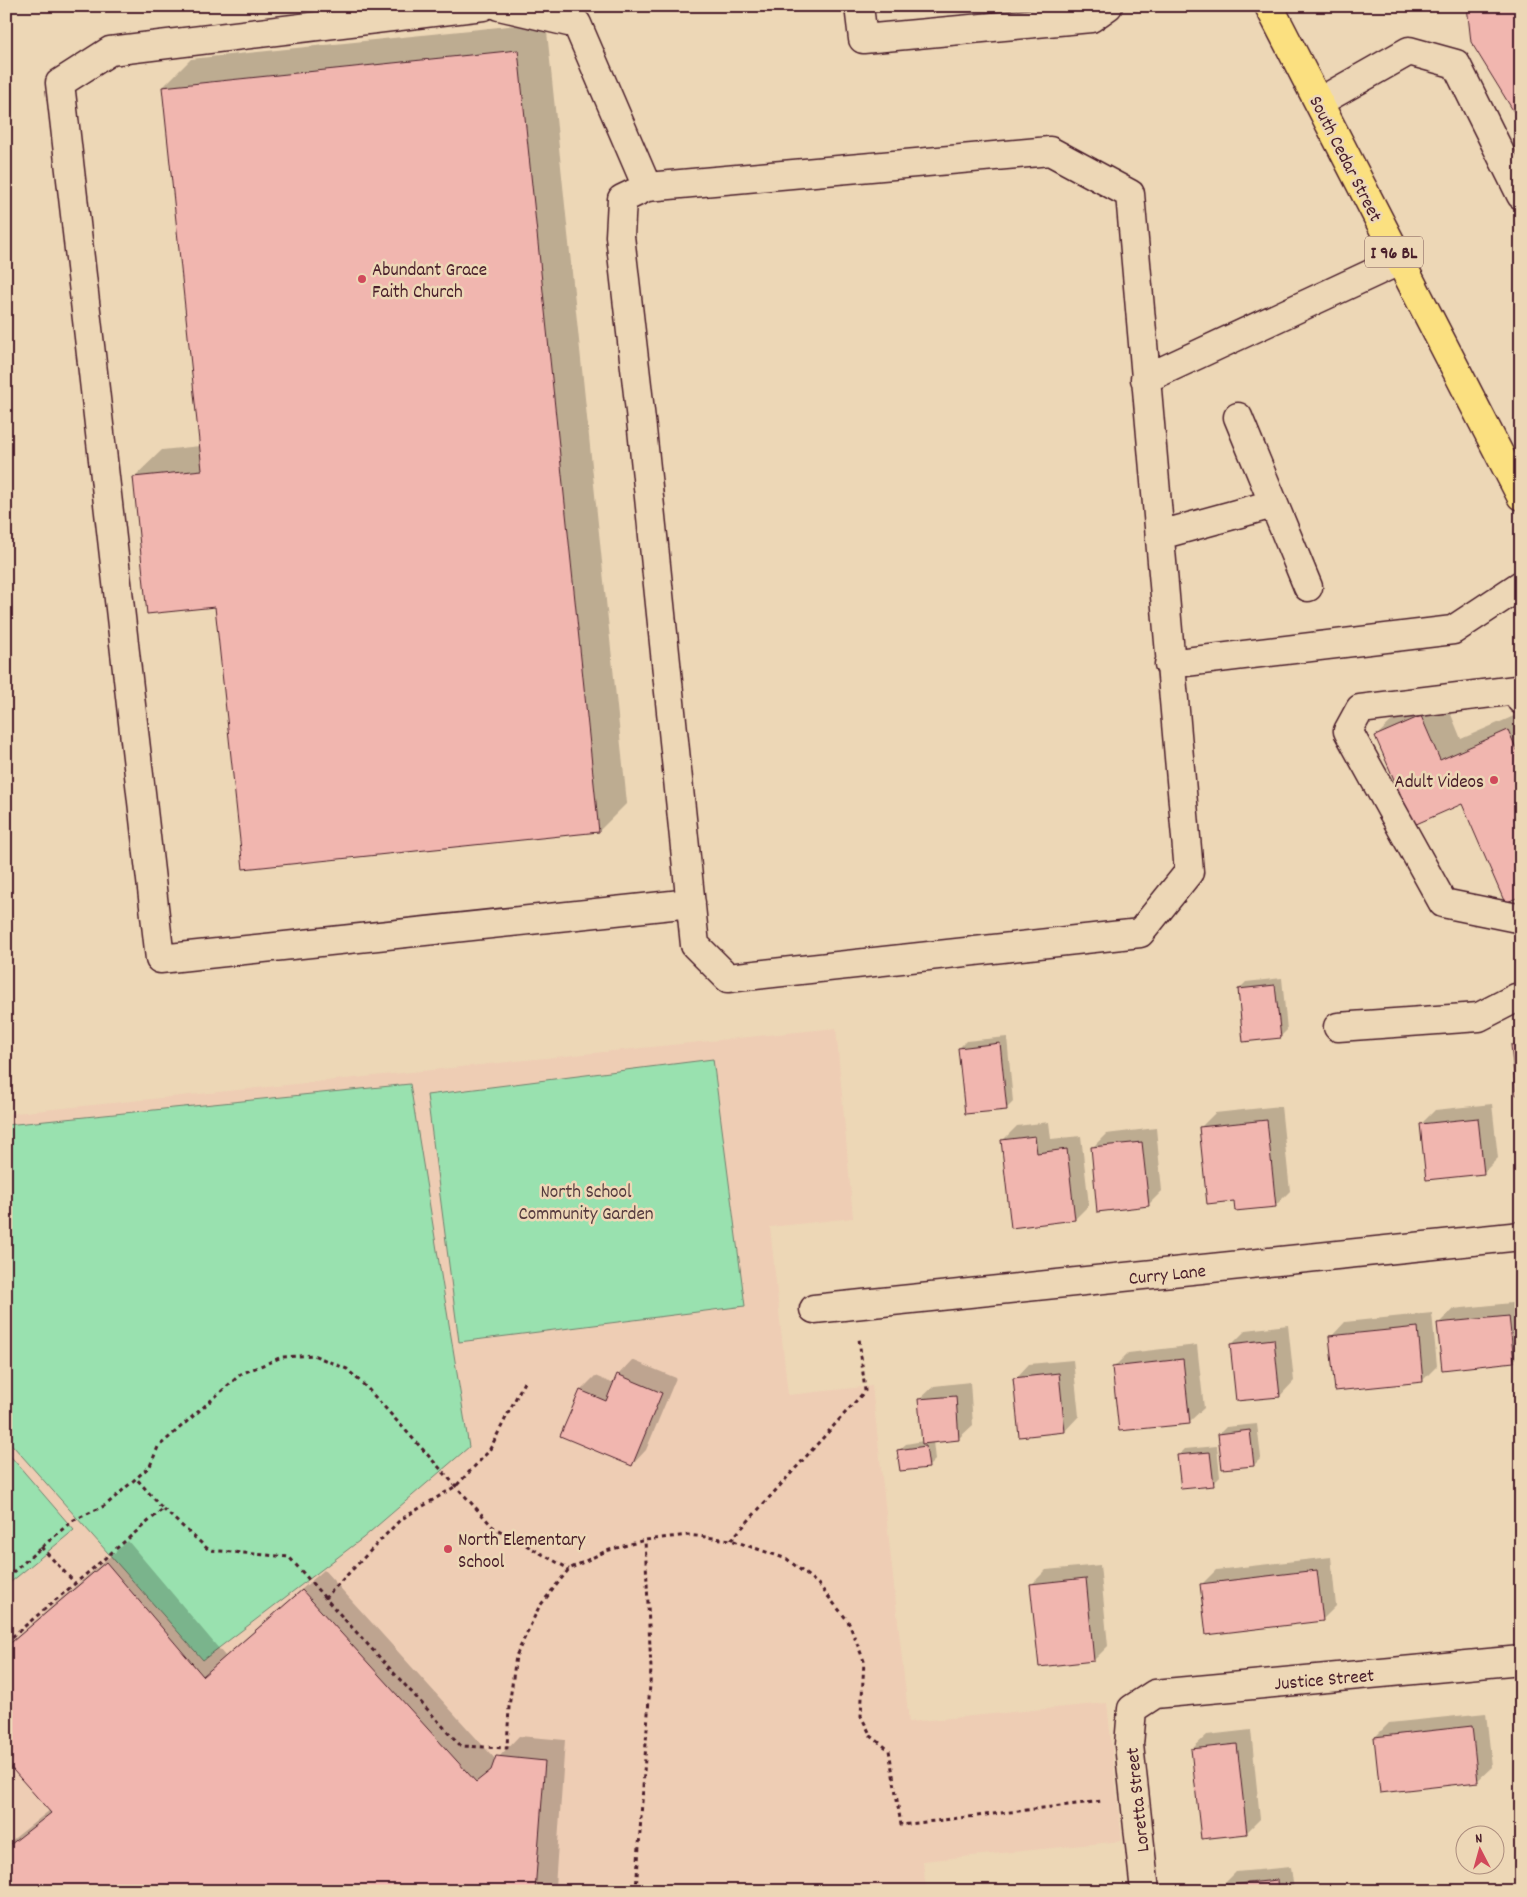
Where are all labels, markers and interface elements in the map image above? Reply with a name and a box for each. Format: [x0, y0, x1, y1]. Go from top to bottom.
street label: South Cedar Street [1300, 92, 1387, 227]
road number: I 96 BL [1365, 236, 1423, 268]
place label: Abundant Grace Faith Church [372, 258, 487, 307]
marker: Abundant Grace Faith Church [356, 273, 368, 285]
place label: Adult Videos [1394, 770, 1484, 797]
marker: Adult Videos [1488, 774, 1500, 786]
park label: North School Community Garden [518, 1180, 654, 1229]
street label: Curry Lane [1127, 1259, 1207, 1294]
place label: North Elementary School [458, 1528, 586, 1577]
marker: North Elementary School [442, 1543, 454, 1555]
street label: Justice Street [1273, 1664, 1375, 1699]
street label: Loretta Street [1121, 1746, 1158, 1853]
north arrow [1454, 1824, 1504, 1874]
text: N [1474, 1829, 1483, 1849]

